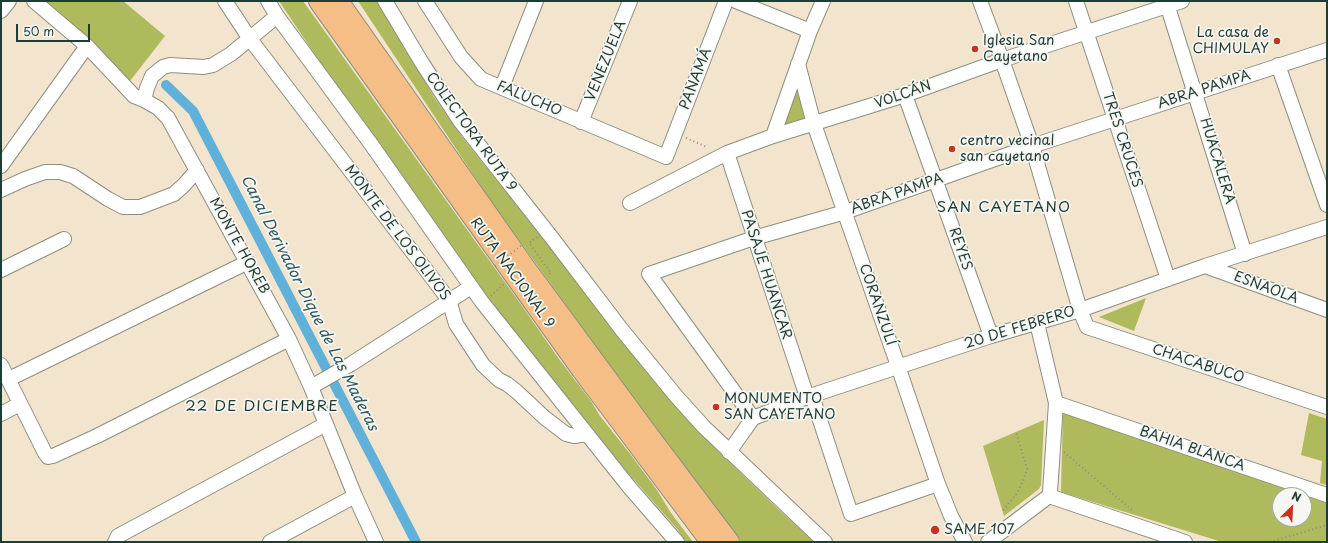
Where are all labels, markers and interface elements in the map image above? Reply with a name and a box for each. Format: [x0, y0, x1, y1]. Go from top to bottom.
scale bar [18, 16, 92, 42]
street label: VENEZUELA [582, 18, 630, 104]
text: 50 m [23, 22, 54, 40]
place label: La casa de CHIMULAY [1192, 25, 1269, 58]
place label: Iglesia San Cayetano [983, 33, 1055, 66]
marker: La casa de CHIMULAY [1272, 36, 1282, 46]
marker: Iglesia San Cayetano [970, 44, 980, 54]
street label: PANAMÁ [677, 46, 715, 112]
street label: ABRA PAMPA [1155, 67, 1253, 113]
street label: COLECTORA RUTA 9 [422, 69, 520, 195]
street label: VOLCÁN [872, 77, 934, 113]
street label: FALUCHO [494, 78, 564, 120]
street label: TRES CRUCES [1099, 90, 1145, 190]
street label: HUACALERA [1196, 116, 1238, 206]
place label: centro vecinal san cayetano [960, 133, 1054, 166]
marker: centro vecinal san cayetano [947, 144, 957, 154]
street label: MONTE DE LOS OLIVOS [341, 162, 453, 304]
street label: ABRA PAMPA [848, 170, 946, 218]
water label: Canal Derivador Dique de Las Maderas [236, 172, 382, 434]
street label: MONTE HOREB [206, 195, 272, 297]
district label: SAN CAYETANO [938, 199, 1070, 217]
street label: PASAJE HUANCAR [737, 208, 795, 342]
street label: RUTA NACIONAL 9 [466, 215, 558, 331]
street label: REYES [945, 225, 975, 273]
street label: CORANZULÍ [855, 262, 899, 348]
street label: ESNAOLA [1231, 269, 1301, 307]
street label: 20 DE FEBRERO [963, 303, 1077, 353]
street label: CHACABUCO [1150, 341, 1246, 387]
place label: MONUMENTO SAN CAYETANO [724, 391, 836, 424]
district label: 22 DE DICIEMBRE [186, 398, 338, 416]
marker: MONUMENTO SAN CAYETANO [711, 402, 721, 412]
street label: BAHIA BLANCA [1137, 423, 1247, 475]
north arrow [1272, 487, 1312, 527]
text: N [1289, 487, 1304, 506]
place label: SAME 107 [944, 522, 1014, 538]
marker: SAME 107 [929, 524, 941, 536]

